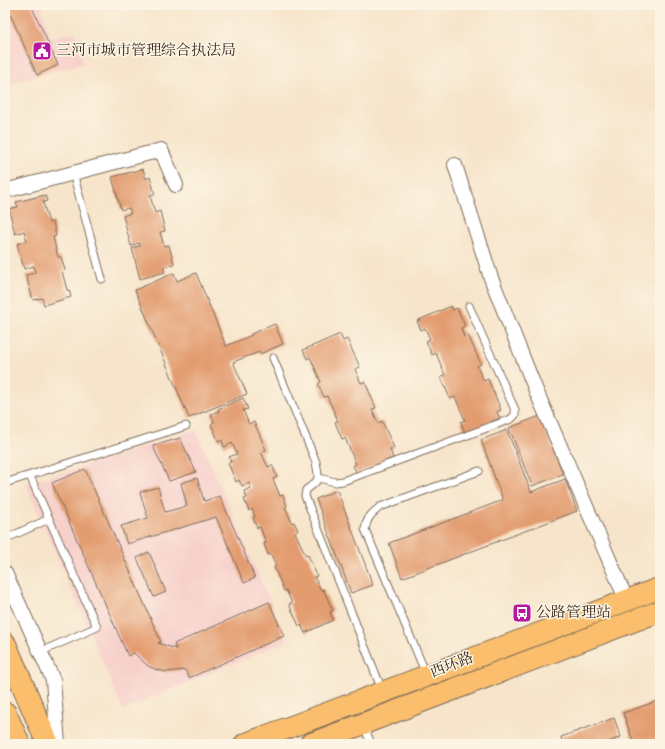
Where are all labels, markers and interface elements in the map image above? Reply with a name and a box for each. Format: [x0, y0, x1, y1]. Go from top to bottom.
public building icon: 三河市城市管理综合执法局 [31, 40, 53, 62]
place label: 三河市城市管理综合执法局 [56, 41, 236, 62]
bus stop icon: 公路管理站 [511, 602, 533, 624]
place label: 公路管理站 [536, 603, 611, 624]
street label: 西环路 [427, 648, 477, 684]

